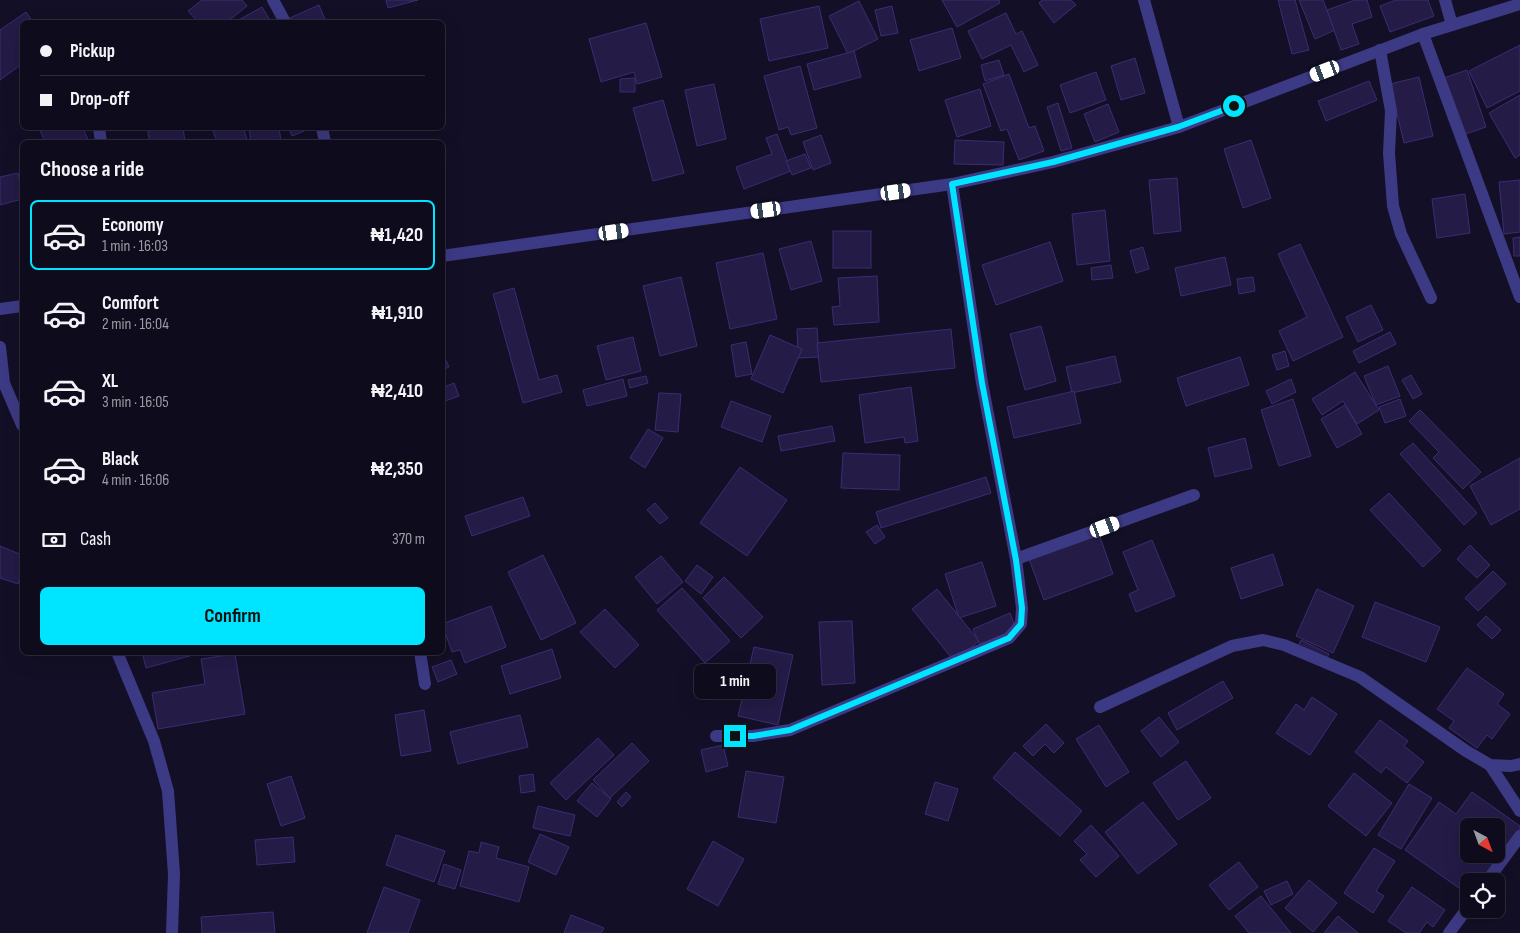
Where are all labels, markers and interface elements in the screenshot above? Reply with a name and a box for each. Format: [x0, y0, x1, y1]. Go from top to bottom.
text: Pickup [70, 40, 115, 63]
car [1308, 59, 1341, 83]
text: Drop-off [70, 88, 130, 111]
route start [1223, 95, 1245, 117]
text: Choose a ride [40, 156, 144, 183]
car [880, 182, 911, 202]
car [750, 200, 781, 220]
icon: car [42, 213, 87, 258]
text: Economy [102, 214, 164, 237]
car [598, 222, 629, 242]
text: ₦1,420 [371, 224, 423, 247]
text: 1 min · 16:03 [102, 237, 168, 256]
icon: car [42, 291, 87, 336]
text: Comfort [102, 292, 159, 315]
text: ₦1,910 [372, 302, 423, 325]
text: 2 min · 16:04 [102, 315, 169, 334]
icon: car [42, 369, 87, 414]
text: XL [102, 370, 118, 393]
text: ₦2,410 [371, 380, 423, 403]
text: 3 min · 16:05 [102, 393, 169, 412]
icon: car [42, 447, 87, 492]
text: Black [102, 448, 139, 471]
text: ₦2,350 [371, 458, 423, 481]
text: 4 min · 16:06 [102, 471, 169, 490]
car [1088, 515, 1121, 539]
icon: cash [40, 526, 68, 554]
text: Cash [80, 528, 111, 551]
text: 370 m [392, 530, 425, 549]
button: Confirm [40, 587, 425, 645]
callout: 1 min [694, 664, 776, 698]
text: 1 min [720, 672, 750, 691]
route end [724, 725, 746, 747]
north arrow [1460, 818, 1505, 862]
map controls [1460, 818, 1505, 918]
button: locate [1460, 873, 1505, 918]

